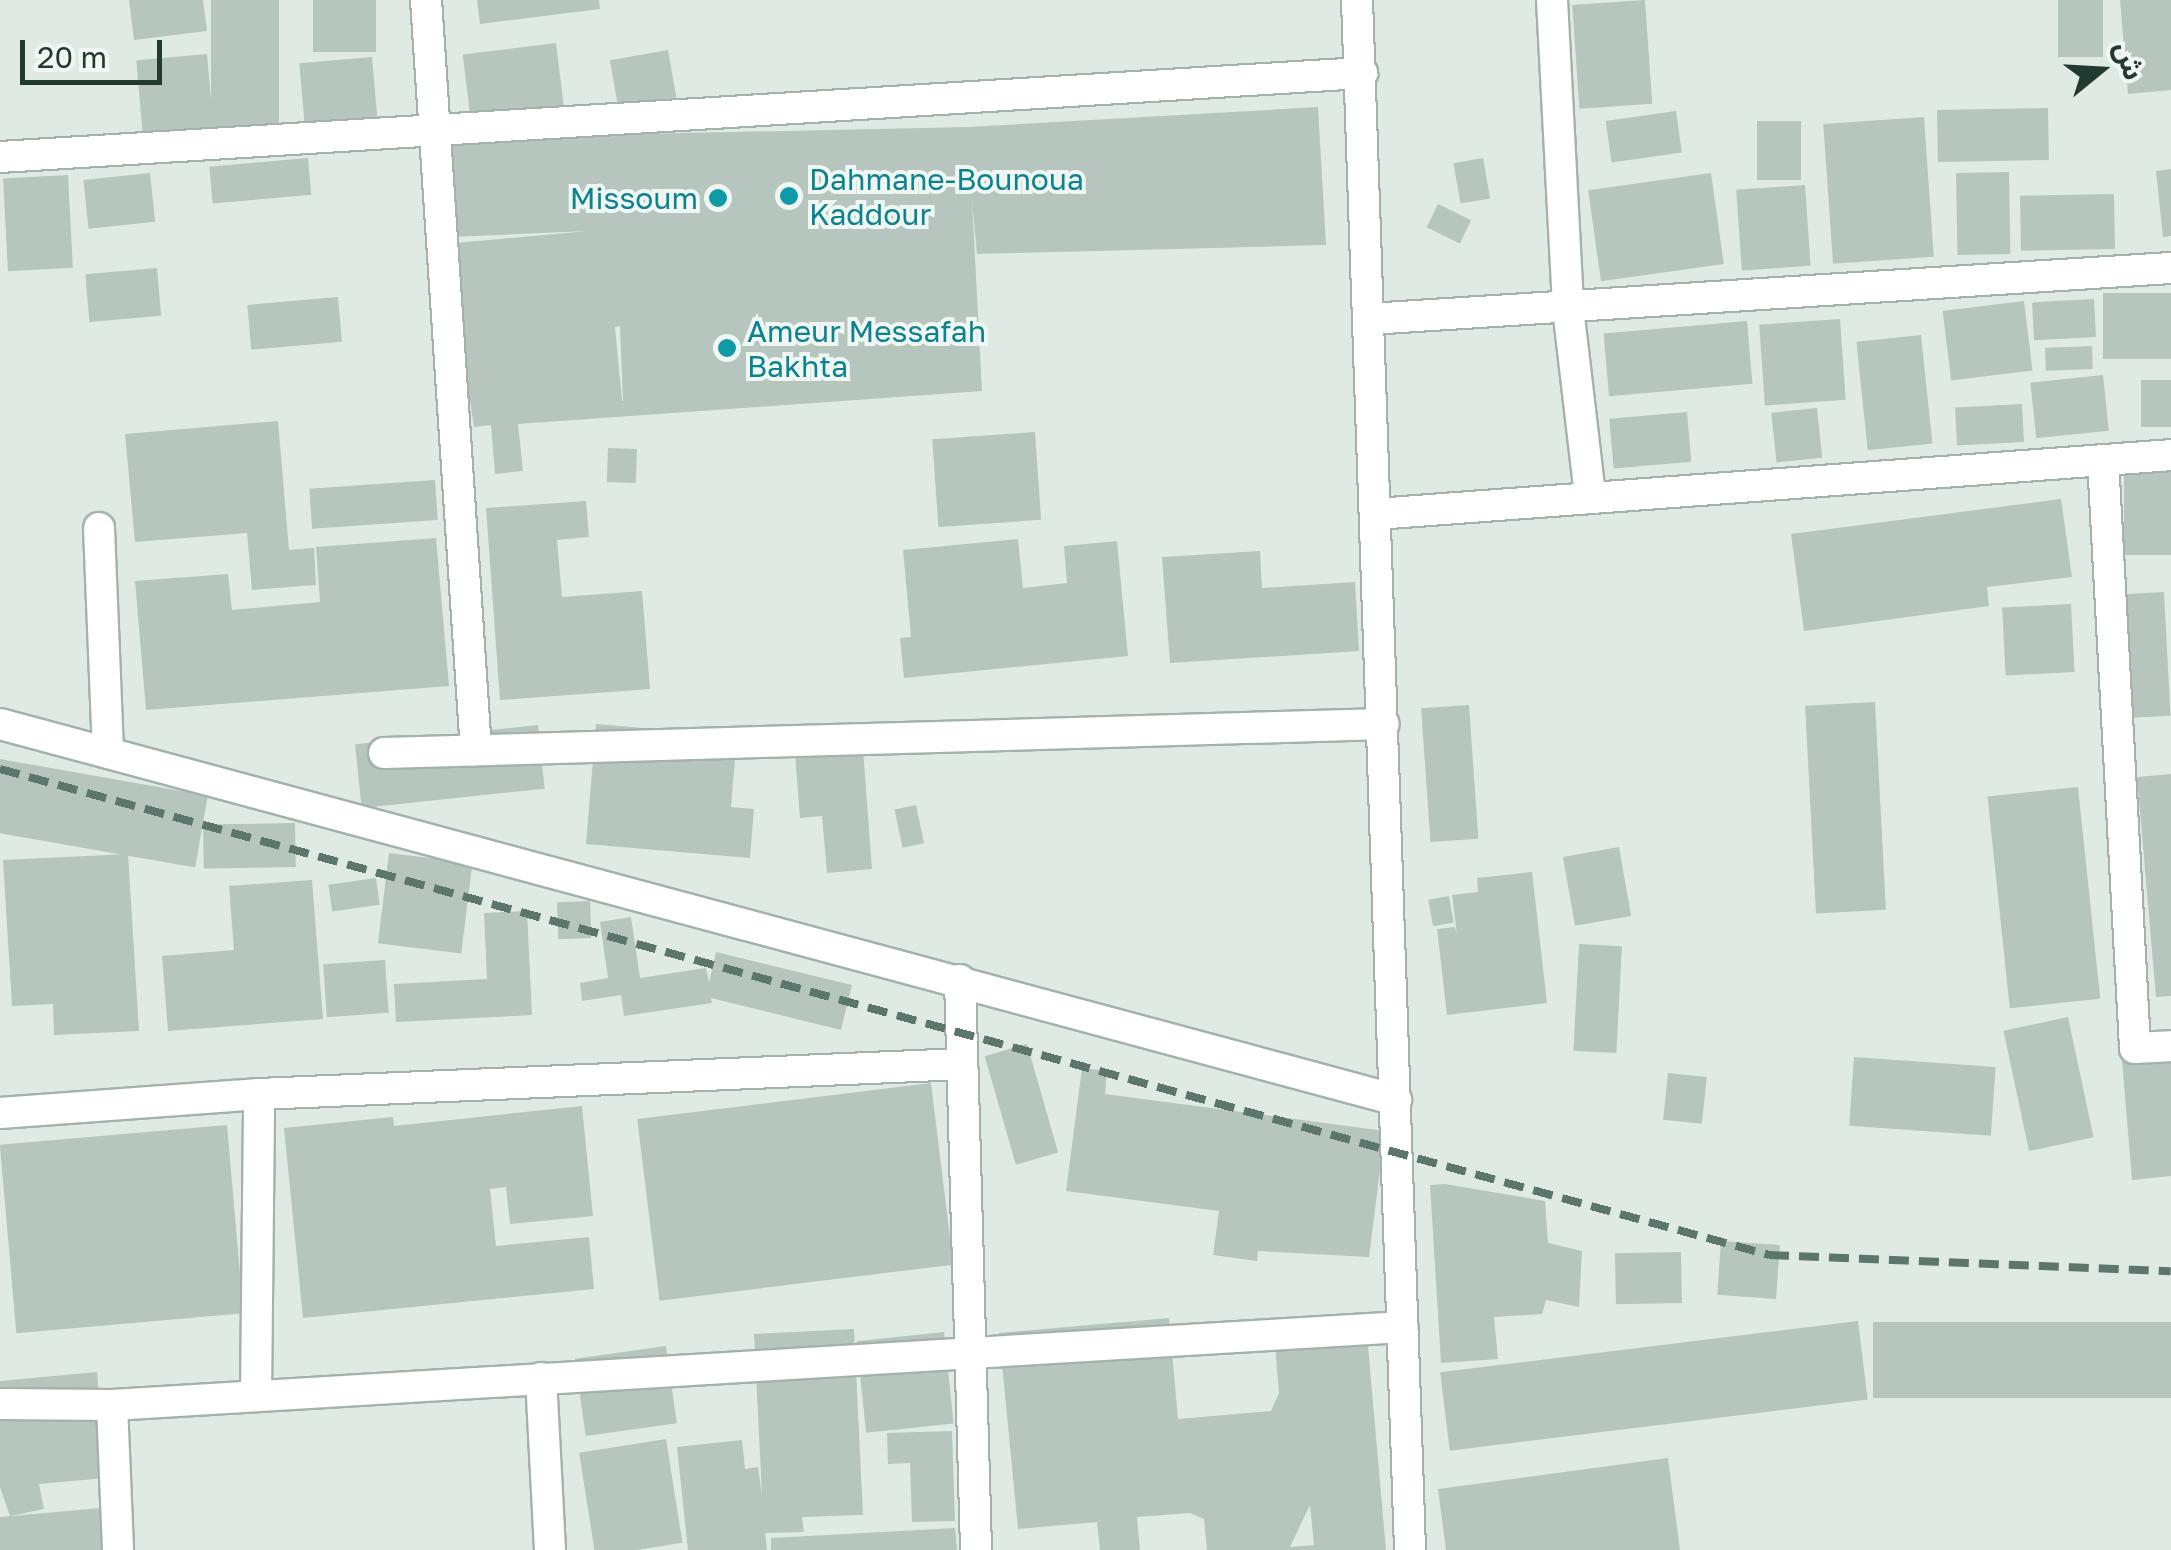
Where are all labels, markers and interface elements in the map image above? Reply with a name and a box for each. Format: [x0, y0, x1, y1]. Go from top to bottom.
scale bar [25, 20, 168, 82]
north arrow [2051, 20, 2151, 120]
text: ش [2108, 37, 2152, 84]
text: 20 m [37, 39, 107, 75]
place label: Dahmane-Bounoua Kaddour [809, 161, 1084, 232]
place label: Missoum [570, 180, 698, 216]
marker: Dahmane-Bounoua Kaddour [778, 185, 800, 207]
marker: Missoum [707, 187, 729, 209]
place label: Ameur Messafah Bakhta [747, 313, 986, 384]
marker: Ameur Messafah Bakhta [716, 337, 738, 359]

